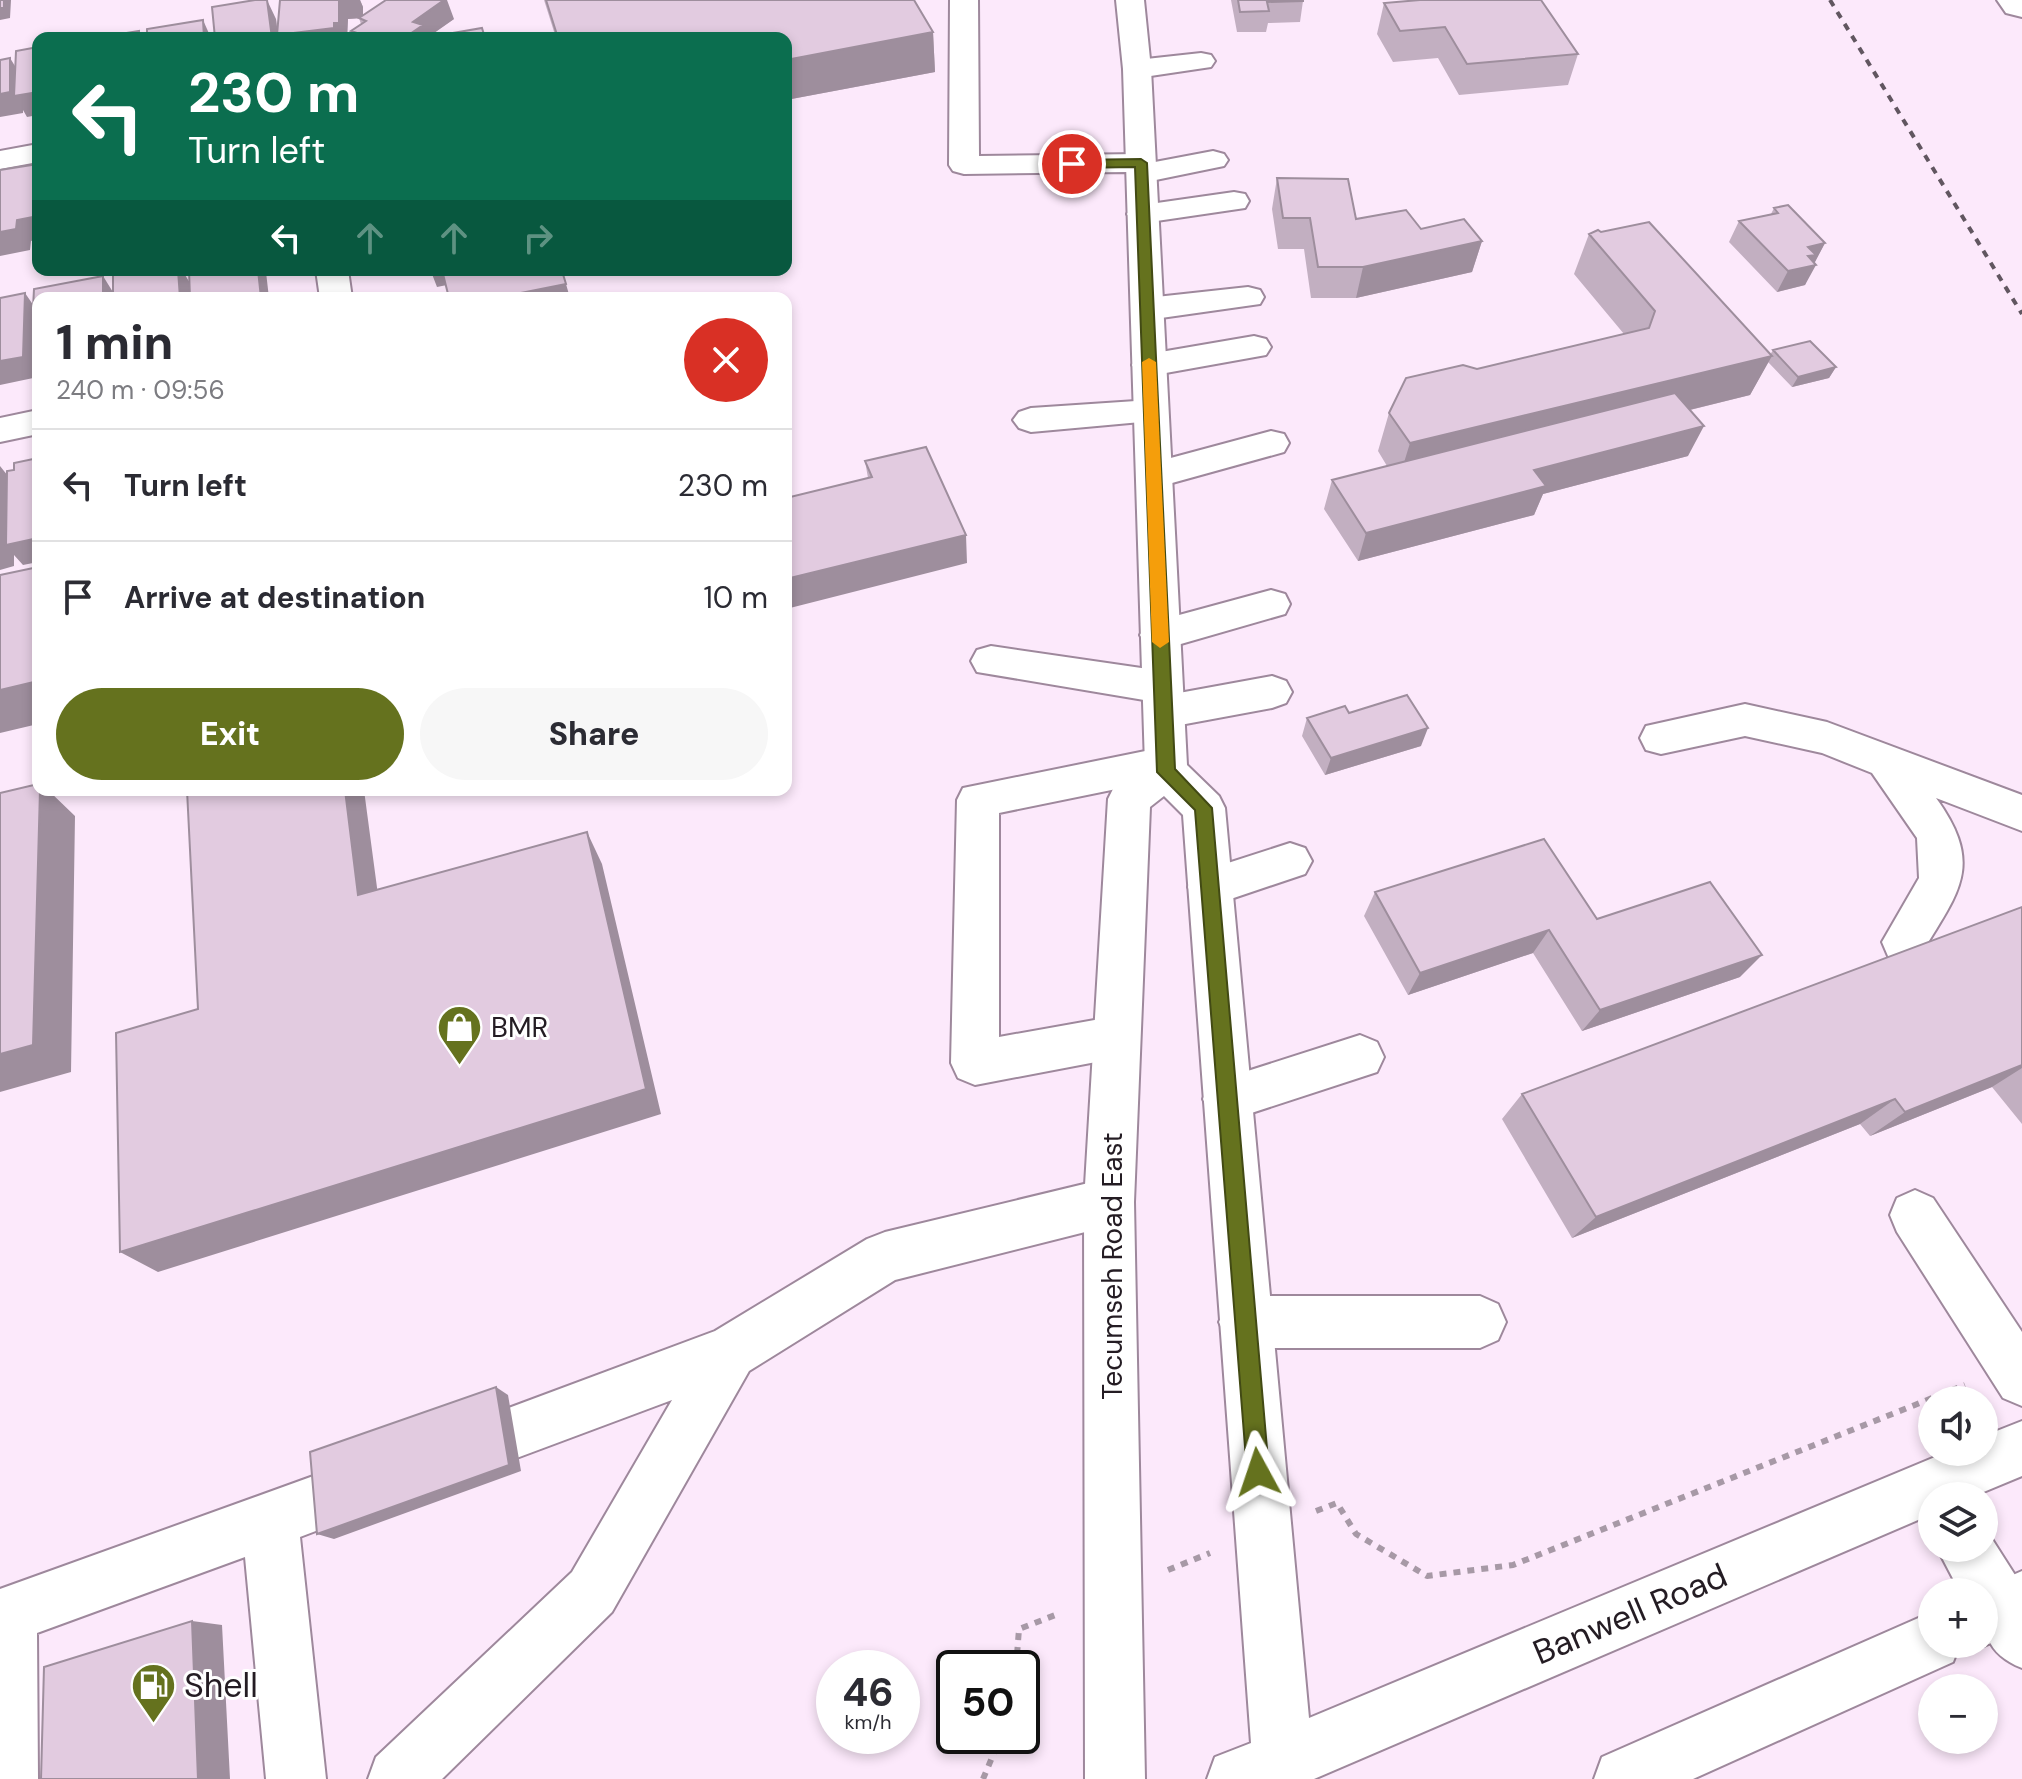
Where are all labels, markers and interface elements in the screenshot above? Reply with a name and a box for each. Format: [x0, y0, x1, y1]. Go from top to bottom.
text: 230 m [188, 56, 359, 129]
icon: left [56, 64, 160, 168]
text: Turn left [188, 127, 325, 174]
pin [1038, 130, 1106, 198]
icon: arrive [1050, 142, 1094, 186]
icon: left [264, 216, 308, 260]
icon: ahead [348, 216, 392, 260]
icon: ahead [432, 216, 476, 260]
icon: right [516, 216, 560, 260]
text: 1 min [56, 311, 173, 374]
button: close [684, 318, 768, 402]
text: 240 m · 09:56 [56, 373, 225, 407]
icon: left [56, 463, 100, 507]
text: Turn left [124, 466, 247, 505]
text: 230 m [678, 466, 768, 505]
icon: arrive [56, 575, 100, 619]
text: Arrive at destination [124, 578, 425, 617]
text: 10 m [703, 578, 768, 617]
button: Exit [56, 688, 404, 780]
button: Share [420, 688, 768, 780]
shop icon: BMR [436, 1003, 484, 1066]
place label: BMR [491, 1009, 548, 1046]
street label: Tecumseh Road East [1094, 1132, 1131, 1400]
map controls [1918, 1386, 1998, 1754]
button: sound [1918, 1386, 1998, 1466]
position arrow [1216, 1430, 1300, 1514]
button: layers [1918, 1482, 1998, 1562]
street label: Banwell Road [1526, 1553, 1734, 1675]
button: + [1918, 1578, 1998, 1658]
speed limit sign: 50 [936, 1650, 1040, 1754]
fuel station icon: Shell [129, 1661, 177, 1724]
place label: Shell [184, 1663, 258, 1708]
text: 46 [842, 1666, 894, 1718]
button: − [1918, 1674, 1998, 1754]
text: km/h [844, 1709, 892, 1735]

